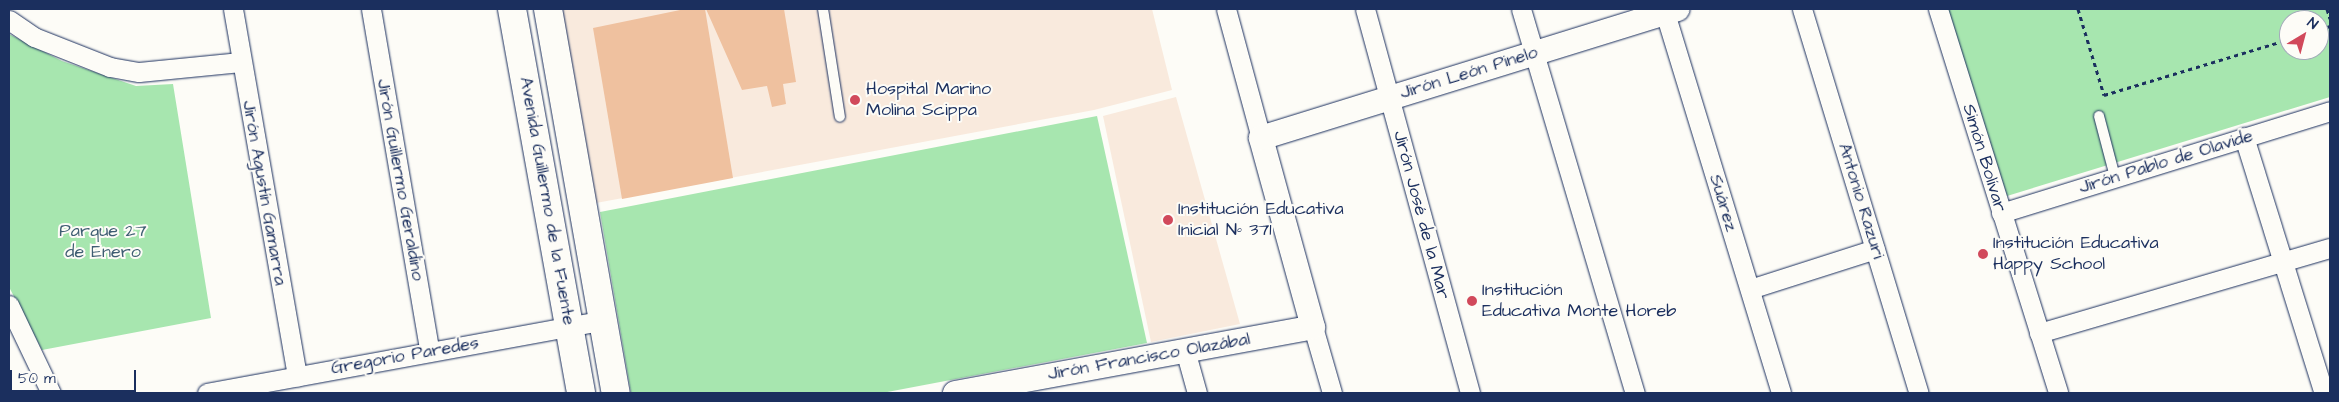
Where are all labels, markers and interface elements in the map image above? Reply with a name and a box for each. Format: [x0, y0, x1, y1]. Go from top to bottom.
north arrow [2279, 10, 2329, 60]
text: N [2303, 13, 2322, 34]
street label: Jirón León Pinelo [1397, 42, 1541, 104]
street label: Avenida Guillermo de la Fuente [515, 75, 579, 327]
street label: Jirón Guillermo Geraldino [372, 77, 428, 283]
place label: Hospital Marino Molina Scippa [866, 79, 991, 122]
marker: Hospital Marino Molina Scippa [848, 93, 862, 107]
street label: Jirón Agustín Gamarra [237, 99, 291, 287]
street label: Simón Bolívar [1957, 102, 2011, 214]
street label: Jirón Pablo de Olavide [2076, 125, 2256, 199]
street label: Jirón José de la Mar [1388, 128, 1454, 302]
street label: Antonio Razuri [1833, 141, 1889, 261]
street label: Suárez [1704, 172, 1742, 234]
place label: Institución Educativa Inicial Nº 371 [1178, 199, 1344, 242]
marker: Institución Educativa Inicial Nº 371 [1162, 214, 1174, 226]
park label: Parque 27 de Enero [59, 221, 147, 264]
place label: Institución Educativa Happy School [1993, 233, 2159, 276]
marker: Institución Educativa Happy School [1977, 248, 1989, 260]
place label: Institución Educativa Monte Horeb [1482, 280, 1676, 322]
marker: Institución Educativa Monte Horeb [1466, 295, 1478, 307]
street label: Jirón Francisco Olazábal [1046, 329, 1252, 385]
street label: Gregorio Paredes [329, 332, 481, 380]
scale bar [12, 360, 139, 392]
text: 50 m [18, 368, 56, 389]

